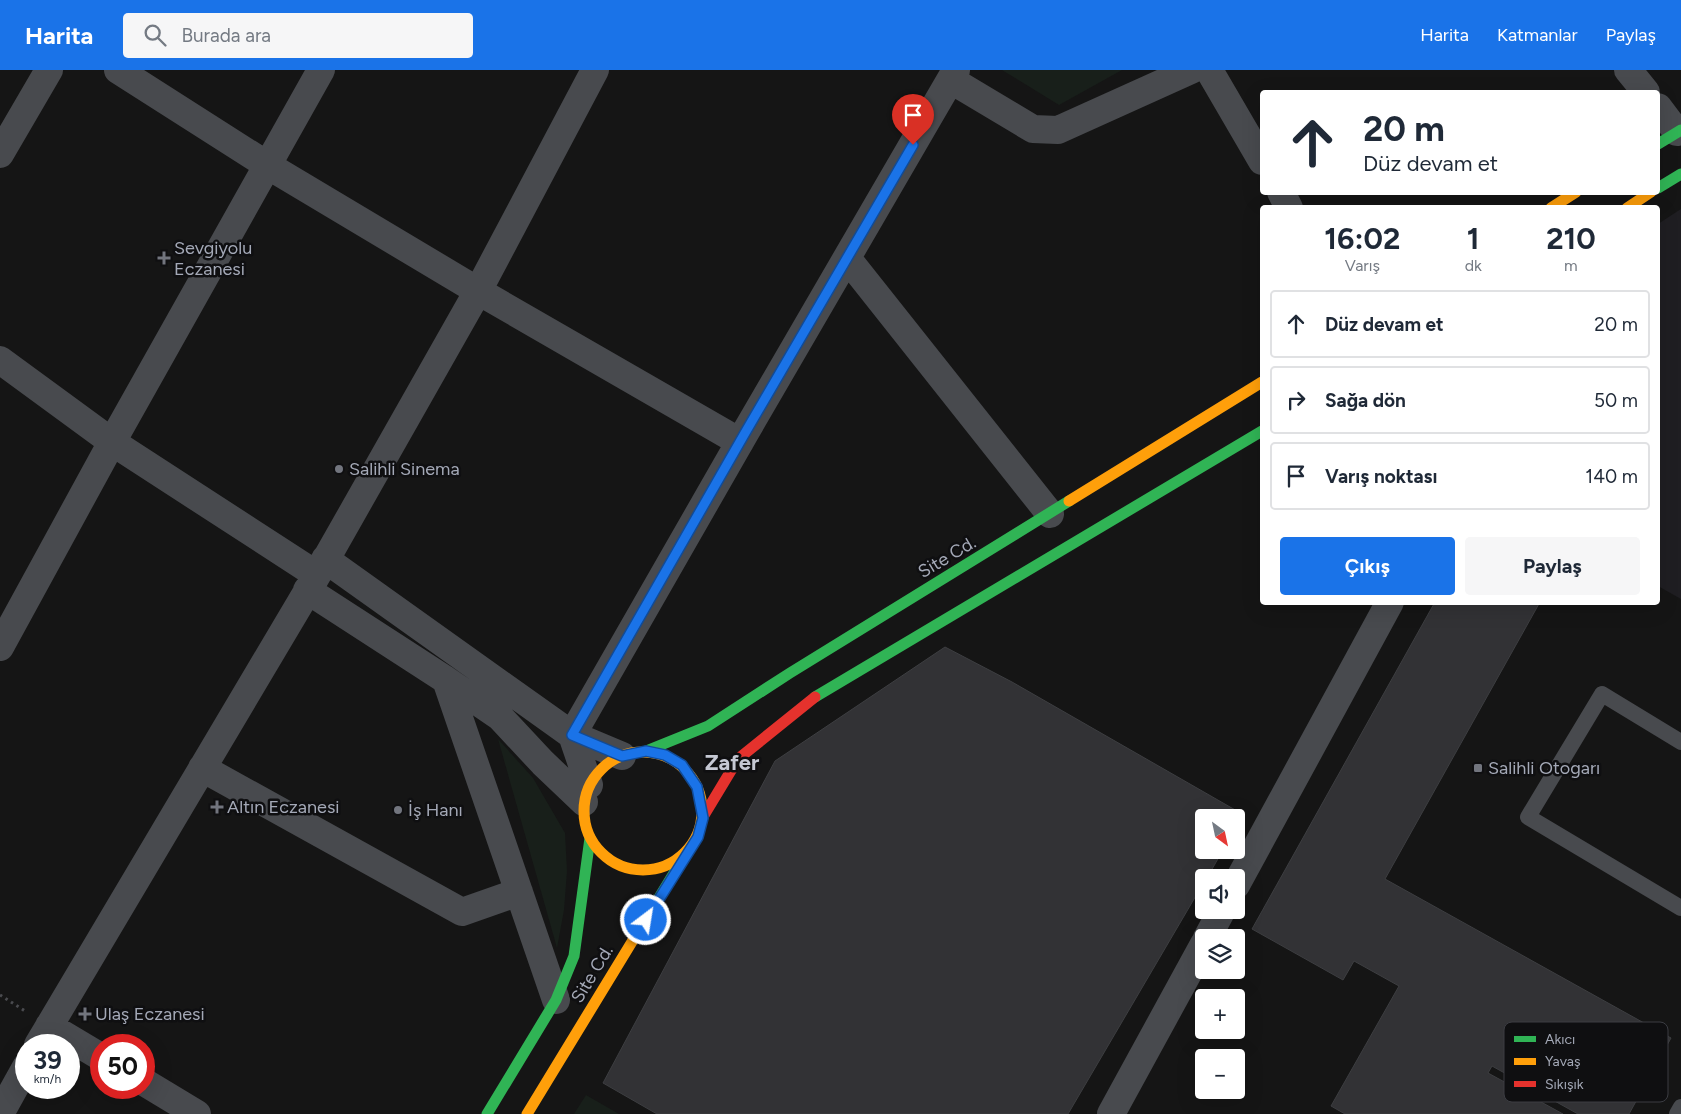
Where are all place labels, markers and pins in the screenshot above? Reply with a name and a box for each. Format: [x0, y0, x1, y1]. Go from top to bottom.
pin [892, 94, 934, 145]
place label: Sevgiyolu Eczanesi [174, 237, 252, 280]
marker: Sevgiyolu Eczanesi [158, 252, 170, 264]
place label: Salihli Sinema [349, 458, 460, 480]
marker: Salihli Sinema [333, 463, 345, 475]
place label: Salihli Otogarı [1488, 757, 1600, 779]
marker: Salihli Otogarı [1472, 762, 1484, 774]
place label: Altın Eczanesi [227, 796, 339, 818]
place label: İş Hanı [408, 799, 463, 821]
marker: Altın Eczanesi [211, 801, 223, 813]
marker: İş Hanı [392, 804, 404, 816]
place label: Ulaş Eczanesi [95, 1003, 205, 1025]
marker: Ulaş Eczanesi [79, 1008, 91, 1020]

